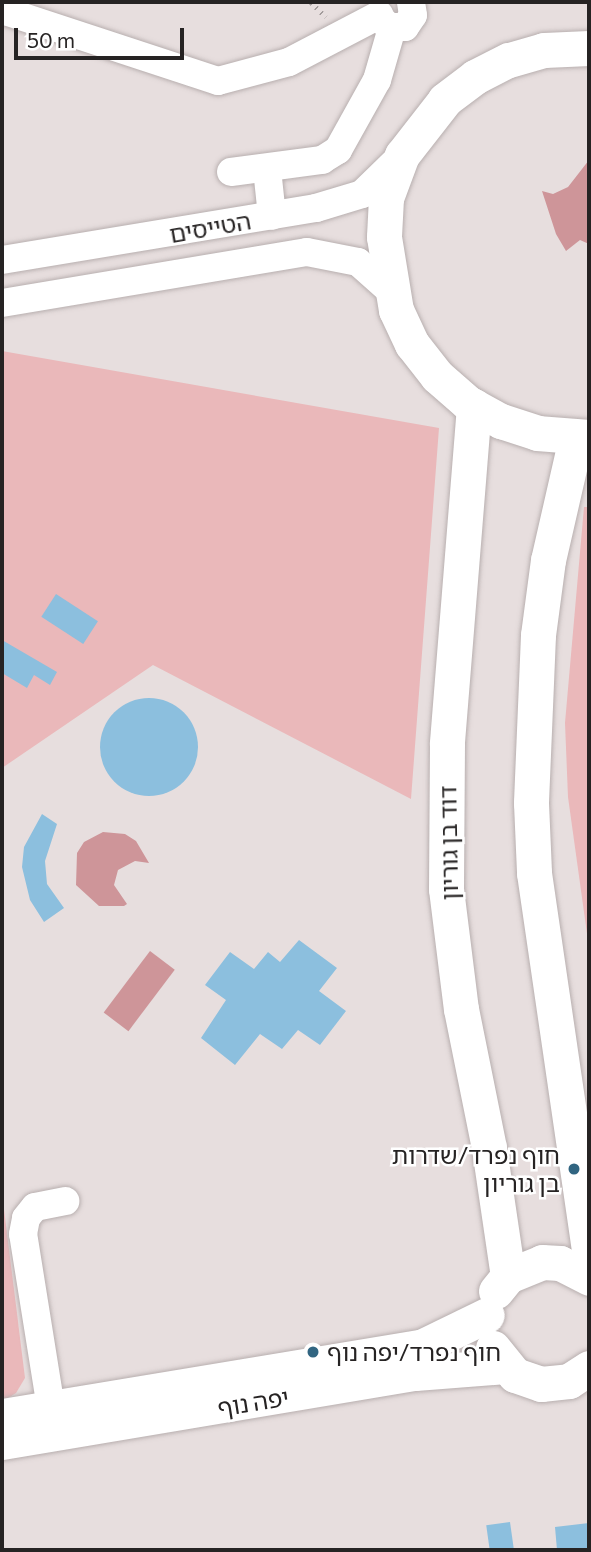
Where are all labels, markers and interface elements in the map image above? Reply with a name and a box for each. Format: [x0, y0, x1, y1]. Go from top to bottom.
scale bar [18, 14, 187, 58]
text: 50 m [27, 27, 75, 52]
street label: הטייסים [167, 206, 253, 248]
street label: דוד בן גוריון [433, 785, 463, 901]
place label: חוף נפרד/שדרות בן גוריון [392, 1141, 560, 1197]
marker: חוף נפרד/שדרות בן גוריון [566, 1161, 582, 1177]
place label: חוף נפרד/יפה נוף [327, 1338, 501, 1366]
marker: חוף נפרד/יפה נוף [305, 1344, 321, 1360]
street label: יפה נוף [215, 1382, 291, 1422]

